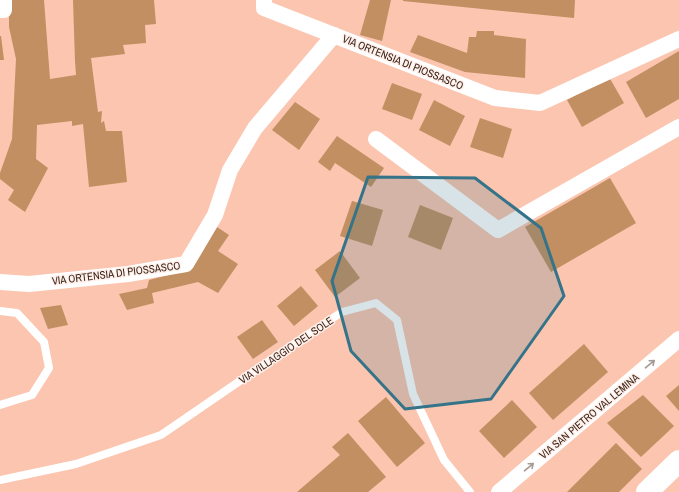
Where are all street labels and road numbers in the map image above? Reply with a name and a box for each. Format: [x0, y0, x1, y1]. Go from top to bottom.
street label: VIA ORTENSIA DI PIOSSASCO [340, 31, 466, 93]
street label: VIA ORTENSIA DI PIOSSASCO [51, 258, 181, 288]
street label: VIA VILLAGGIO DEL SOLE [236, 313, 336, 387]
street label: VIA SAN PIETRO VAL LEMINA [536, 370, 642, 462]

